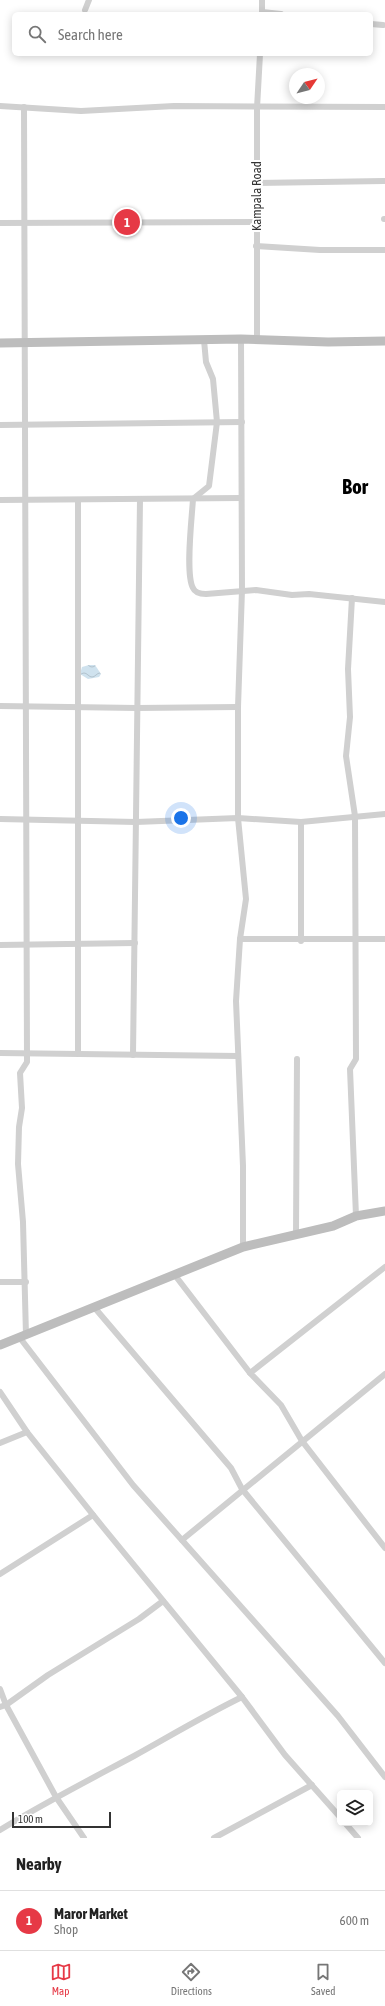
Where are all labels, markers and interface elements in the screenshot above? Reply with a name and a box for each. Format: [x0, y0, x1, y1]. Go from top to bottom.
search box [12, 12, 373, 56]
icon: search [26, 23, 48, 45]
text: Search here [58, 26, 123, 43]
north arrow [289, 68, 325, 104]
street label: Kampala Road [249, 161, 264, 231]
pin: 1 [114, 207, 140, 237]
district label: Bor [342, 474, 369, 498]
your location [171, 808, 191, 828]
map controls [337, 1790, 373, 1826]
button: layers [337, 1790, 373, 1826]
scale bar [12, 1810, 111, 1829]
text: 100 m [18, 1813, 43, 1825]
text: Nearby [16, 1854, 62, 1874]
text: Maror Market [54, 1905, 128, 1922]
text: 1 [26, 1913, 32, 1928]
text: 600 m [340, 1913, 369, 1928]
text: Shop [54, 1922, 78, 1937]
tab: Map [50, 1961, 72, 1997]
tab: Directions [171, 1961, 212, 1997]
tab: Saved [311, 1961, 335, 1997]

